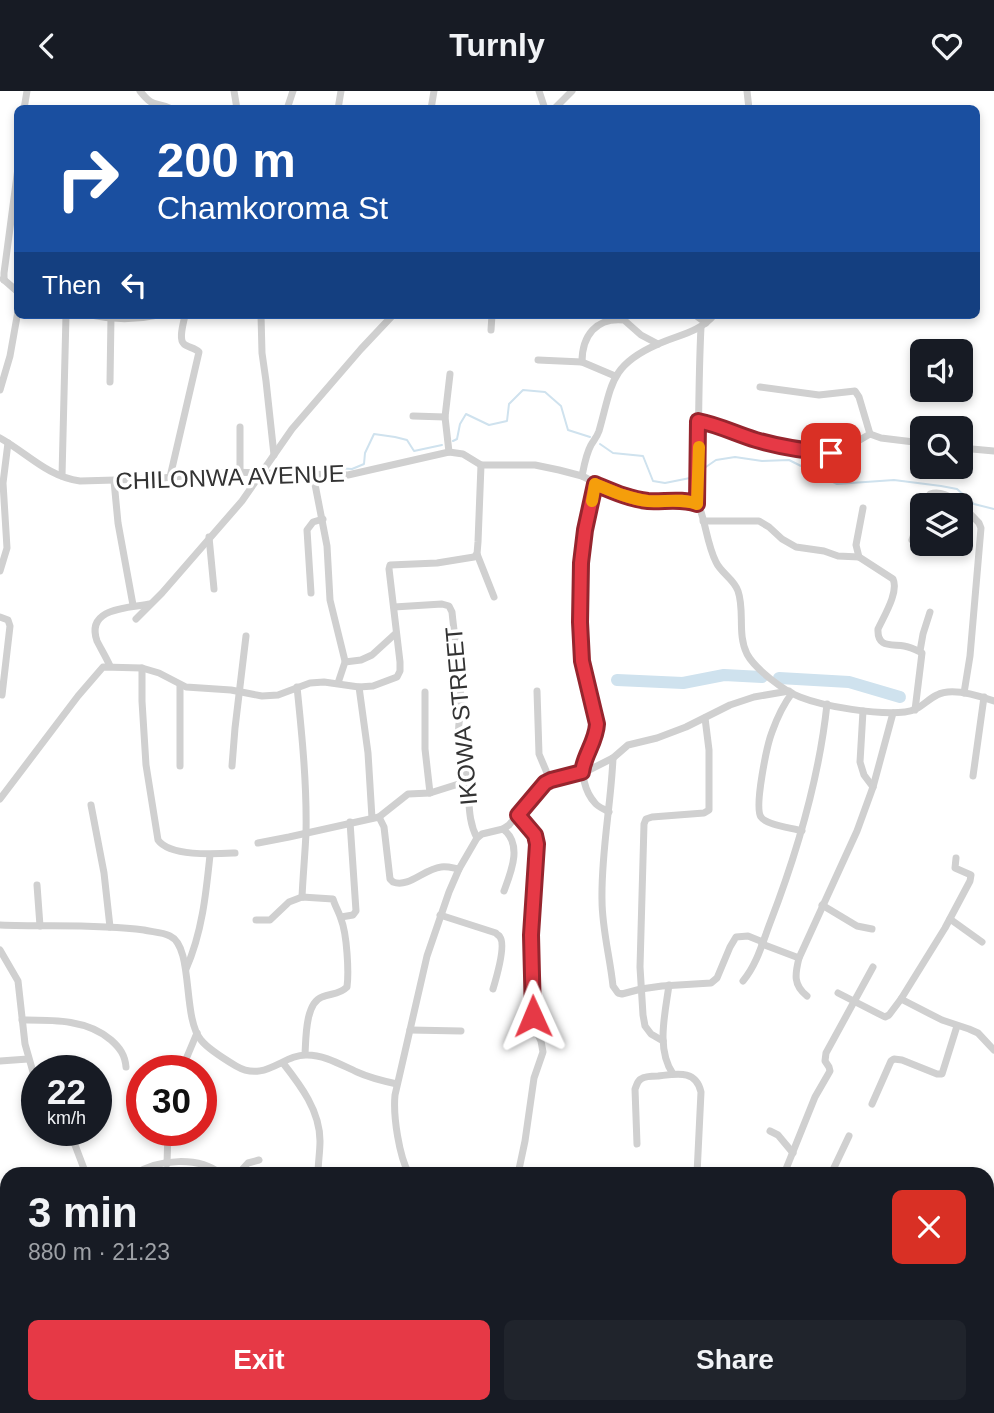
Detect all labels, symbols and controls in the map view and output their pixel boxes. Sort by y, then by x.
icon: back [28,27,66,65]
text: Turnly [449,27,545,63]
icon: heart [928,27,966,65]
icon: right [42,133,133,224]
text: 200 m [157,133,296,187]
text: Chamkoroma St [157,190,388,226]
icon: left [115,266,153,304]
text: Then [42,270,101,300]
map controls [910,339,973,556]
button: sound [910,339,973,402]
button: search [910,416,973,479]
pin [801,423,861,483]
icon: arrive [812,434,850,472]
street label: CHILONWA AVENUE [115,460,345,494]
button: layers [910,493,973,556]
street label: IKOWA STREET [440,625,482,806]
position arrow [496,979,570,1053]
speed limit sign: 30 [126,1055,217,1146]
text: 22 [47,1072,86,1111]
text: km/h [47,1108,86,1128]
text: 3 min [28,1189,138,1236]
button: close [892,1190,966,1264]
text: 880 m · 21:23 [28,1239,170,1265]
button: Exit [28,1320,490,1400]
button: Share [504,1320,966,1400]

